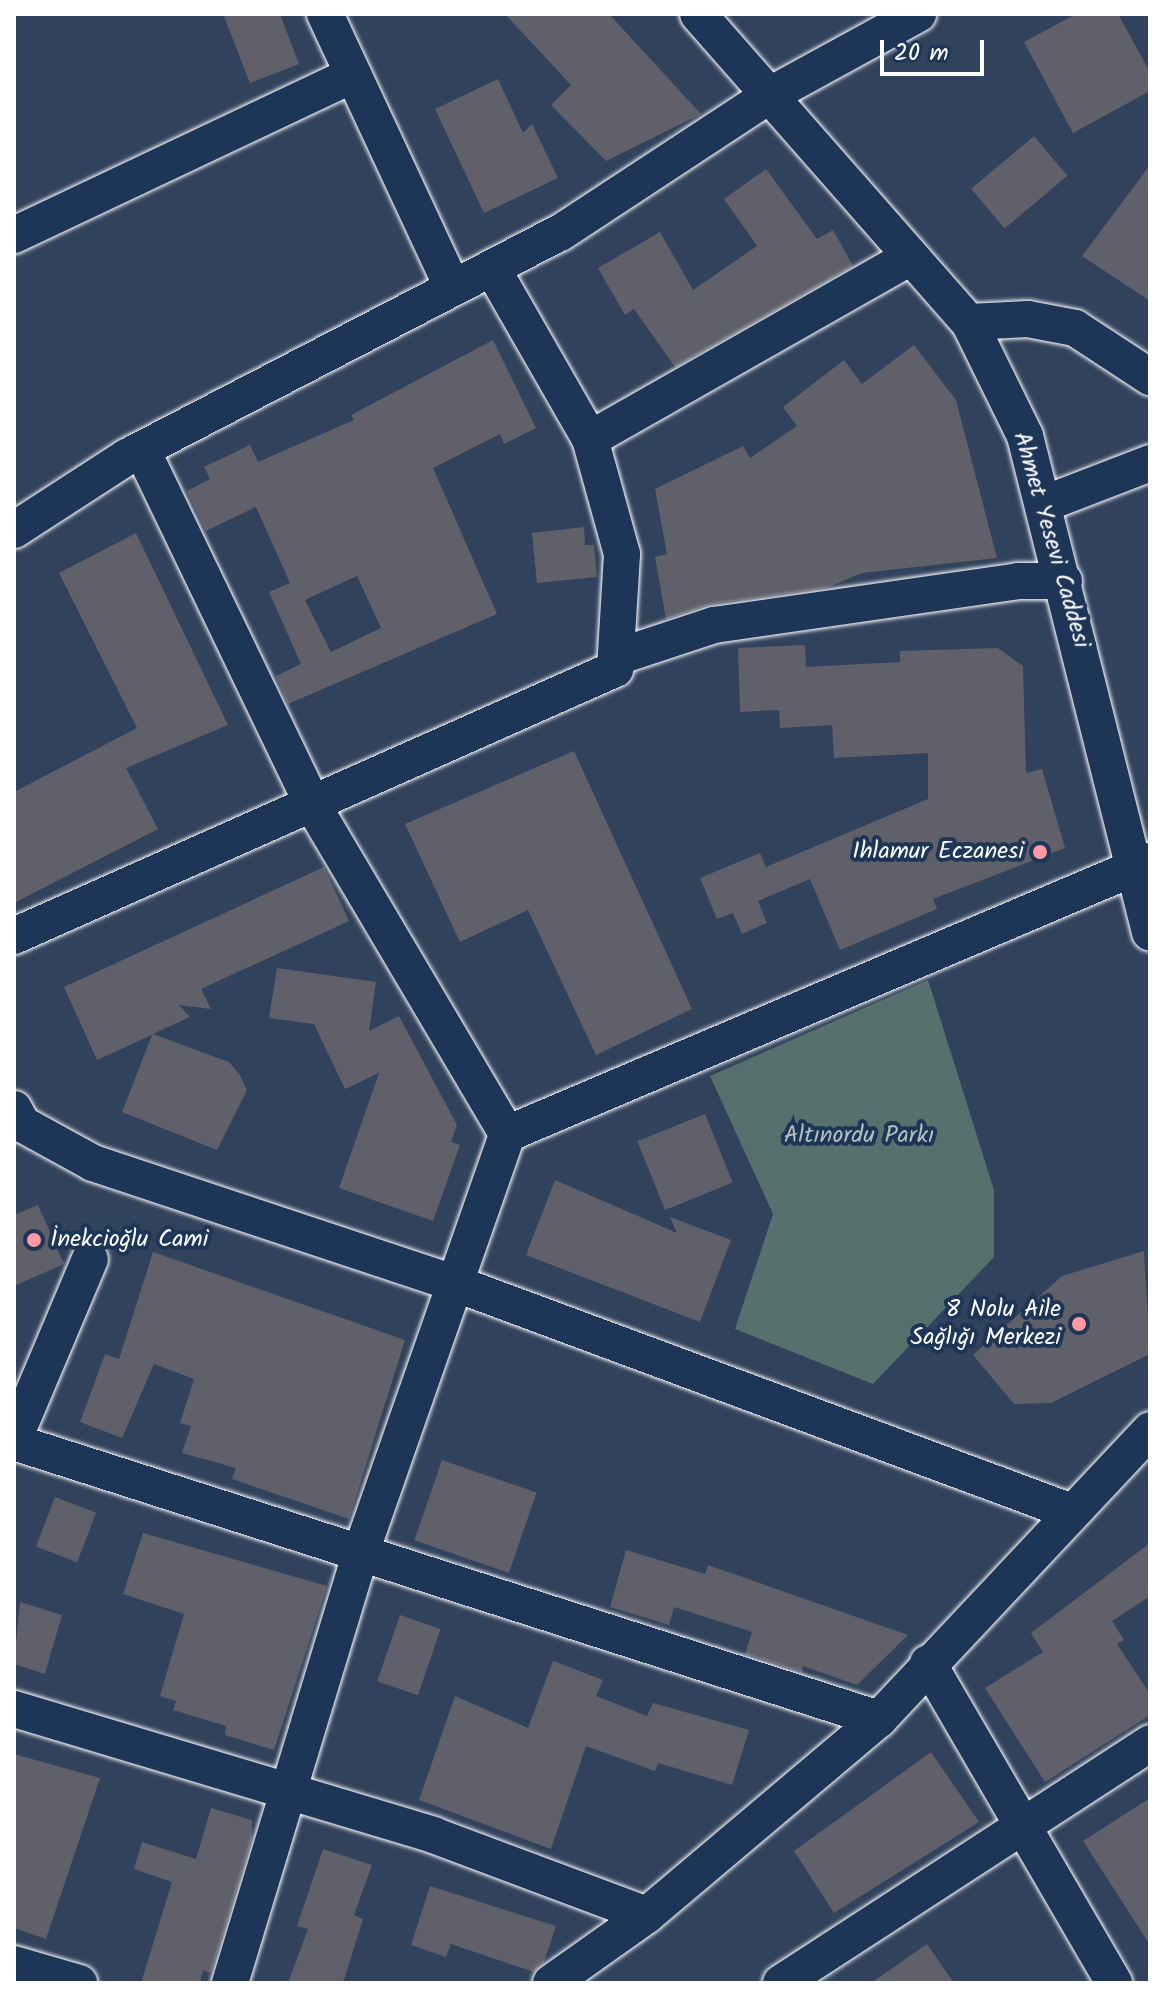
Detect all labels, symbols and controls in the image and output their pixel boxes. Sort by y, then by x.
scale bar [884,24,988,74]
text: 20 m [894,34,949,73]
street label: Ahmet Yesevi Caddesi [1006,429,1096,651]
place label: Ihlamur Eczanesi [852,838,1024,866]
marker: Ihlamur Eczanesi [1031,843,1049,861]
park label: Altınordu Parkı [784,1122,934,1150]
place label: İnekcioğlu Cami [50,1226,208,1254]
marker: İnekcioğlu Cami [25,1231,43,1249]
place label: 8 Nolu Aile Sağlığı Merkezi [910,1296,1061,1352]
marker: 8 Nolu Aile Sağlığı Merkezi [1068,1313,1090,1335]

